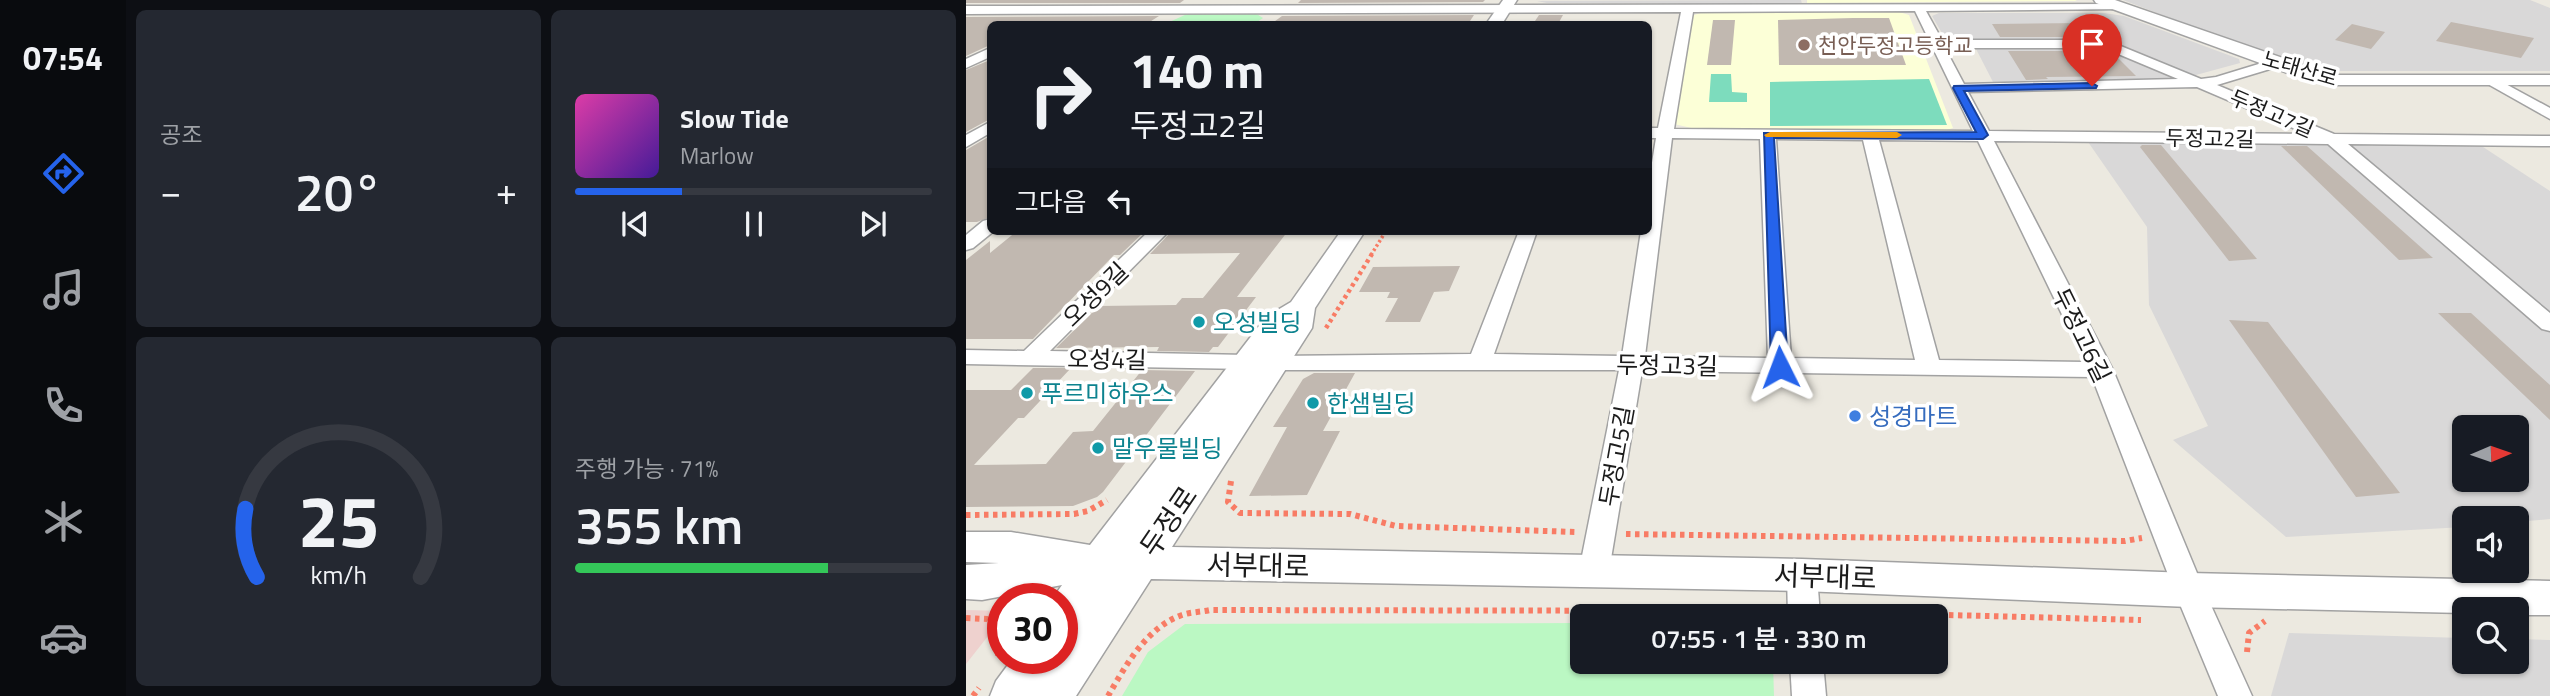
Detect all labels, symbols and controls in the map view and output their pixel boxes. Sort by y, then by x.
pin [2062,14,2122,86]
icon: arrive [2073,25,2111,63]
place label: 천안두정고등학교 [1818,29,1973,61]
text: 140 m [1130,32,1264,107]
text: 07:54 [23,34,103,82]
marker: 천안두정고등학교 [1796,37,1812,53]
street label: 노태산로 [2258,42,2342,94]
icon: right [1015,49,1106,140]
street label: 두정고7길 [2225,81,2319,145]
text: Slow Tide [680,99,789,138]
text: 두정고2길 [1130,101,1266,149]
text: 공조 [160,117,202,152]
street label: 두정고2길 [2165,121,2255,155]
text: Marlow [680,138,754,173]
icon: directions [39,149,88,198]
text: 20° [295,152,382,231]
text: − [160,162,181,220]
text: + [496,162,517,220]
text: 그다음 [1015,182,1087,221]
icon: left [1101,182,1139,220]
icon: previous [616,205,654,243]
icon: pause [735,205,773,243]
icon: next [854,205,892,243]
street label: 오성9길 [1054,253,1136,335]
icon: music [39,265,88,314]
street label: 두정고6길 [2044,281,2120,389]
place label: 오성빌딩 [1213,304,1301,340]
marker: 오성빌딩 [1191,314,1207,330]
position arrow [1743,330,1817,404]
street label: 오성4길 [1067,340,1147,378]
street label: 두정고3길 [1616,346,1718,384]
place label: 푸르미하우스 [1041,375,1173,411]
icon: phone [39,381,88,430]
marker: 푸르미하우스 [1019,385,1035,401]
place label: 한샘빌딩 [1327,385,1415,421]
marker: 한샘빌딩 [1305,395,1321,411]
place label: 성경마트 [1869,398,1957,434]
street label: 두정고5길 [1589,403,1643,509]
marker: 성경마트 [1847,408,1863,424]
north arrow [2452,415,2529,492]
map controls [2452,415,2529,674]
place label: 말우물빌딩 [1112,430,1222,466]
marker: 말우물빌딩 [1090,440,1106,456]
text: 주행 가능 · 71% [575,451,718,486]
text: 25 [298,466,379,576]
street label: 두정로 [1129,477,1207,565]
text: 355 km [575,485,743,564]
icon: climate [39,497,88,546]
button: sound [2452,506,2529,583]
street label: 서부대로 [1206,543,1310,587]
street label: 서부대로 [1773,553,1877,599]
text: km/h [310,556,367,594]
speed limit sign: 30 [987,583,1078,674]
button: search [2452,597,2529,674]
icon: car [39,613,88,662]
text: 07:55 · 1 분 · 330 m [1651,619,1867,658]

